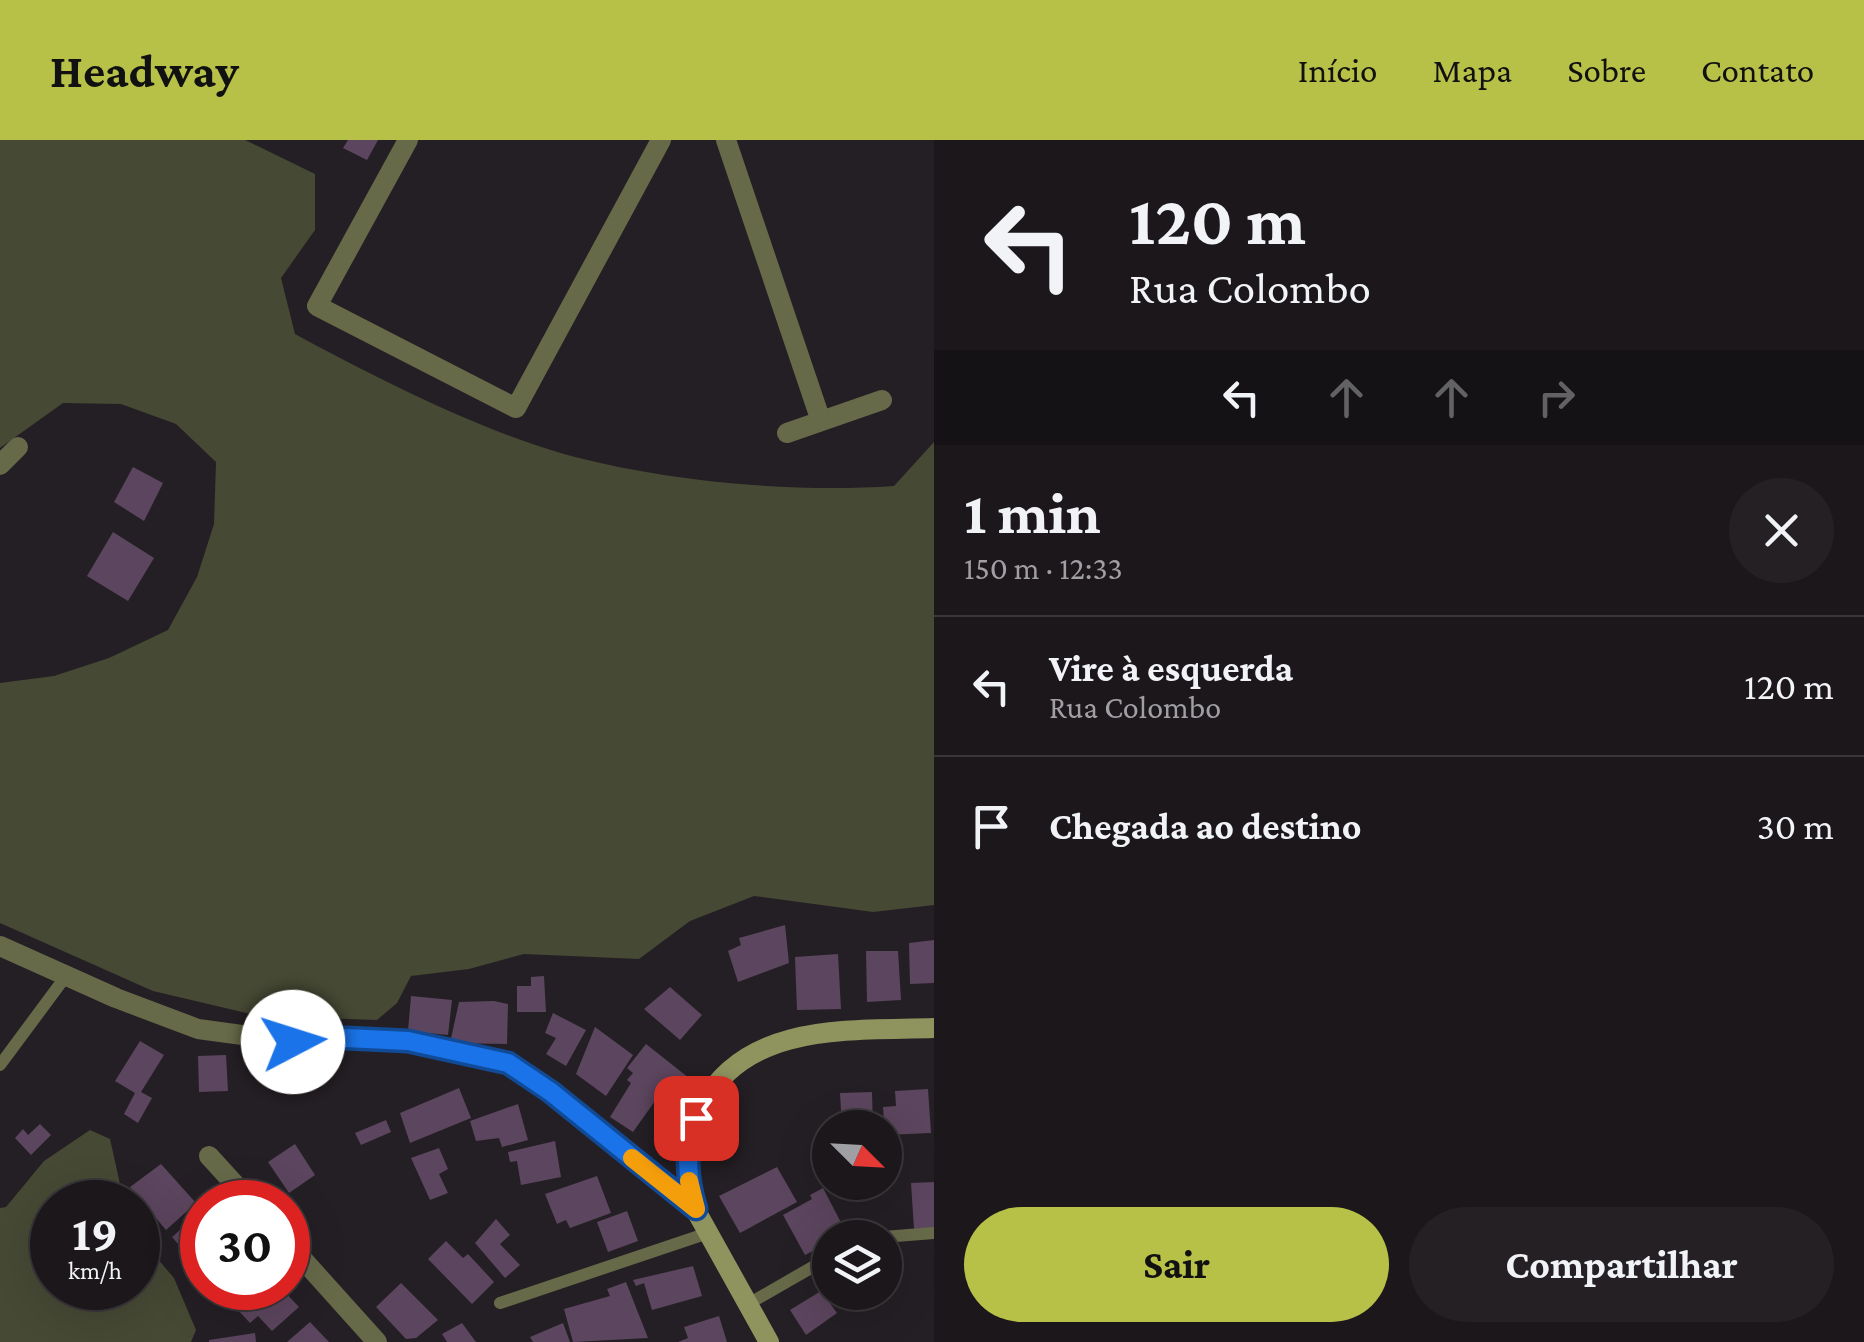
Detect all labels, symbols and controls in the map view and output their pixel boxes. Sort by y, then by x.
text: Headway [50,44,239,97]
text: Início [1298,51,1377,90]
text: Mapa [1432,51,1512,90]
text: Sobre [1567,51,1646,90]
text: Contato [1701,51,1814,90]
icon: left [964,180,1094,310]
text: 120 m [1129,181,1306,259]
text: Rua Colombo [1129,263,1371,313]
icon: left [1214,370,1269,425]
icon: ahead [1319,370,1374,425]
icon: ahead [1424,370,1479,425]
icon: right [1529,370,1584,425]
button: close [1729,478,1834,583]
text: 1 min [964,479,1101,546]
text: 150 m · 12:33 [964,550,1123,586]
text: Vire à esquerda [1049,647,1293,689]
icon: left [964,659,1019,714]
text: 120 m [1744,665,1834,707]
text: Rua Colombo [1049,689,1221,725]
icon: arrive [964,799,1019,854]
text: Chegada ao destino [1049,805,1362,847]
text: 30 m [1757,805,1834,847]
position arrow [241,990,345,1094]
pin [654,1076,739,1161]
icon: arrive [669,1091,724,1146]
north arrow [812,1110,902,1200]
map controls [812,1110,902,1310]
speed limit sign: 30 [180,1180,310,1310]
text: 19 [72,1205,118,1261]
button: Sair [964,1207,1389,1322]
button: Compartilhar [1409,1207,1834,1322]
button: layers [812,1220,902,1310]
text: km/h [68,1257,122,1284]

